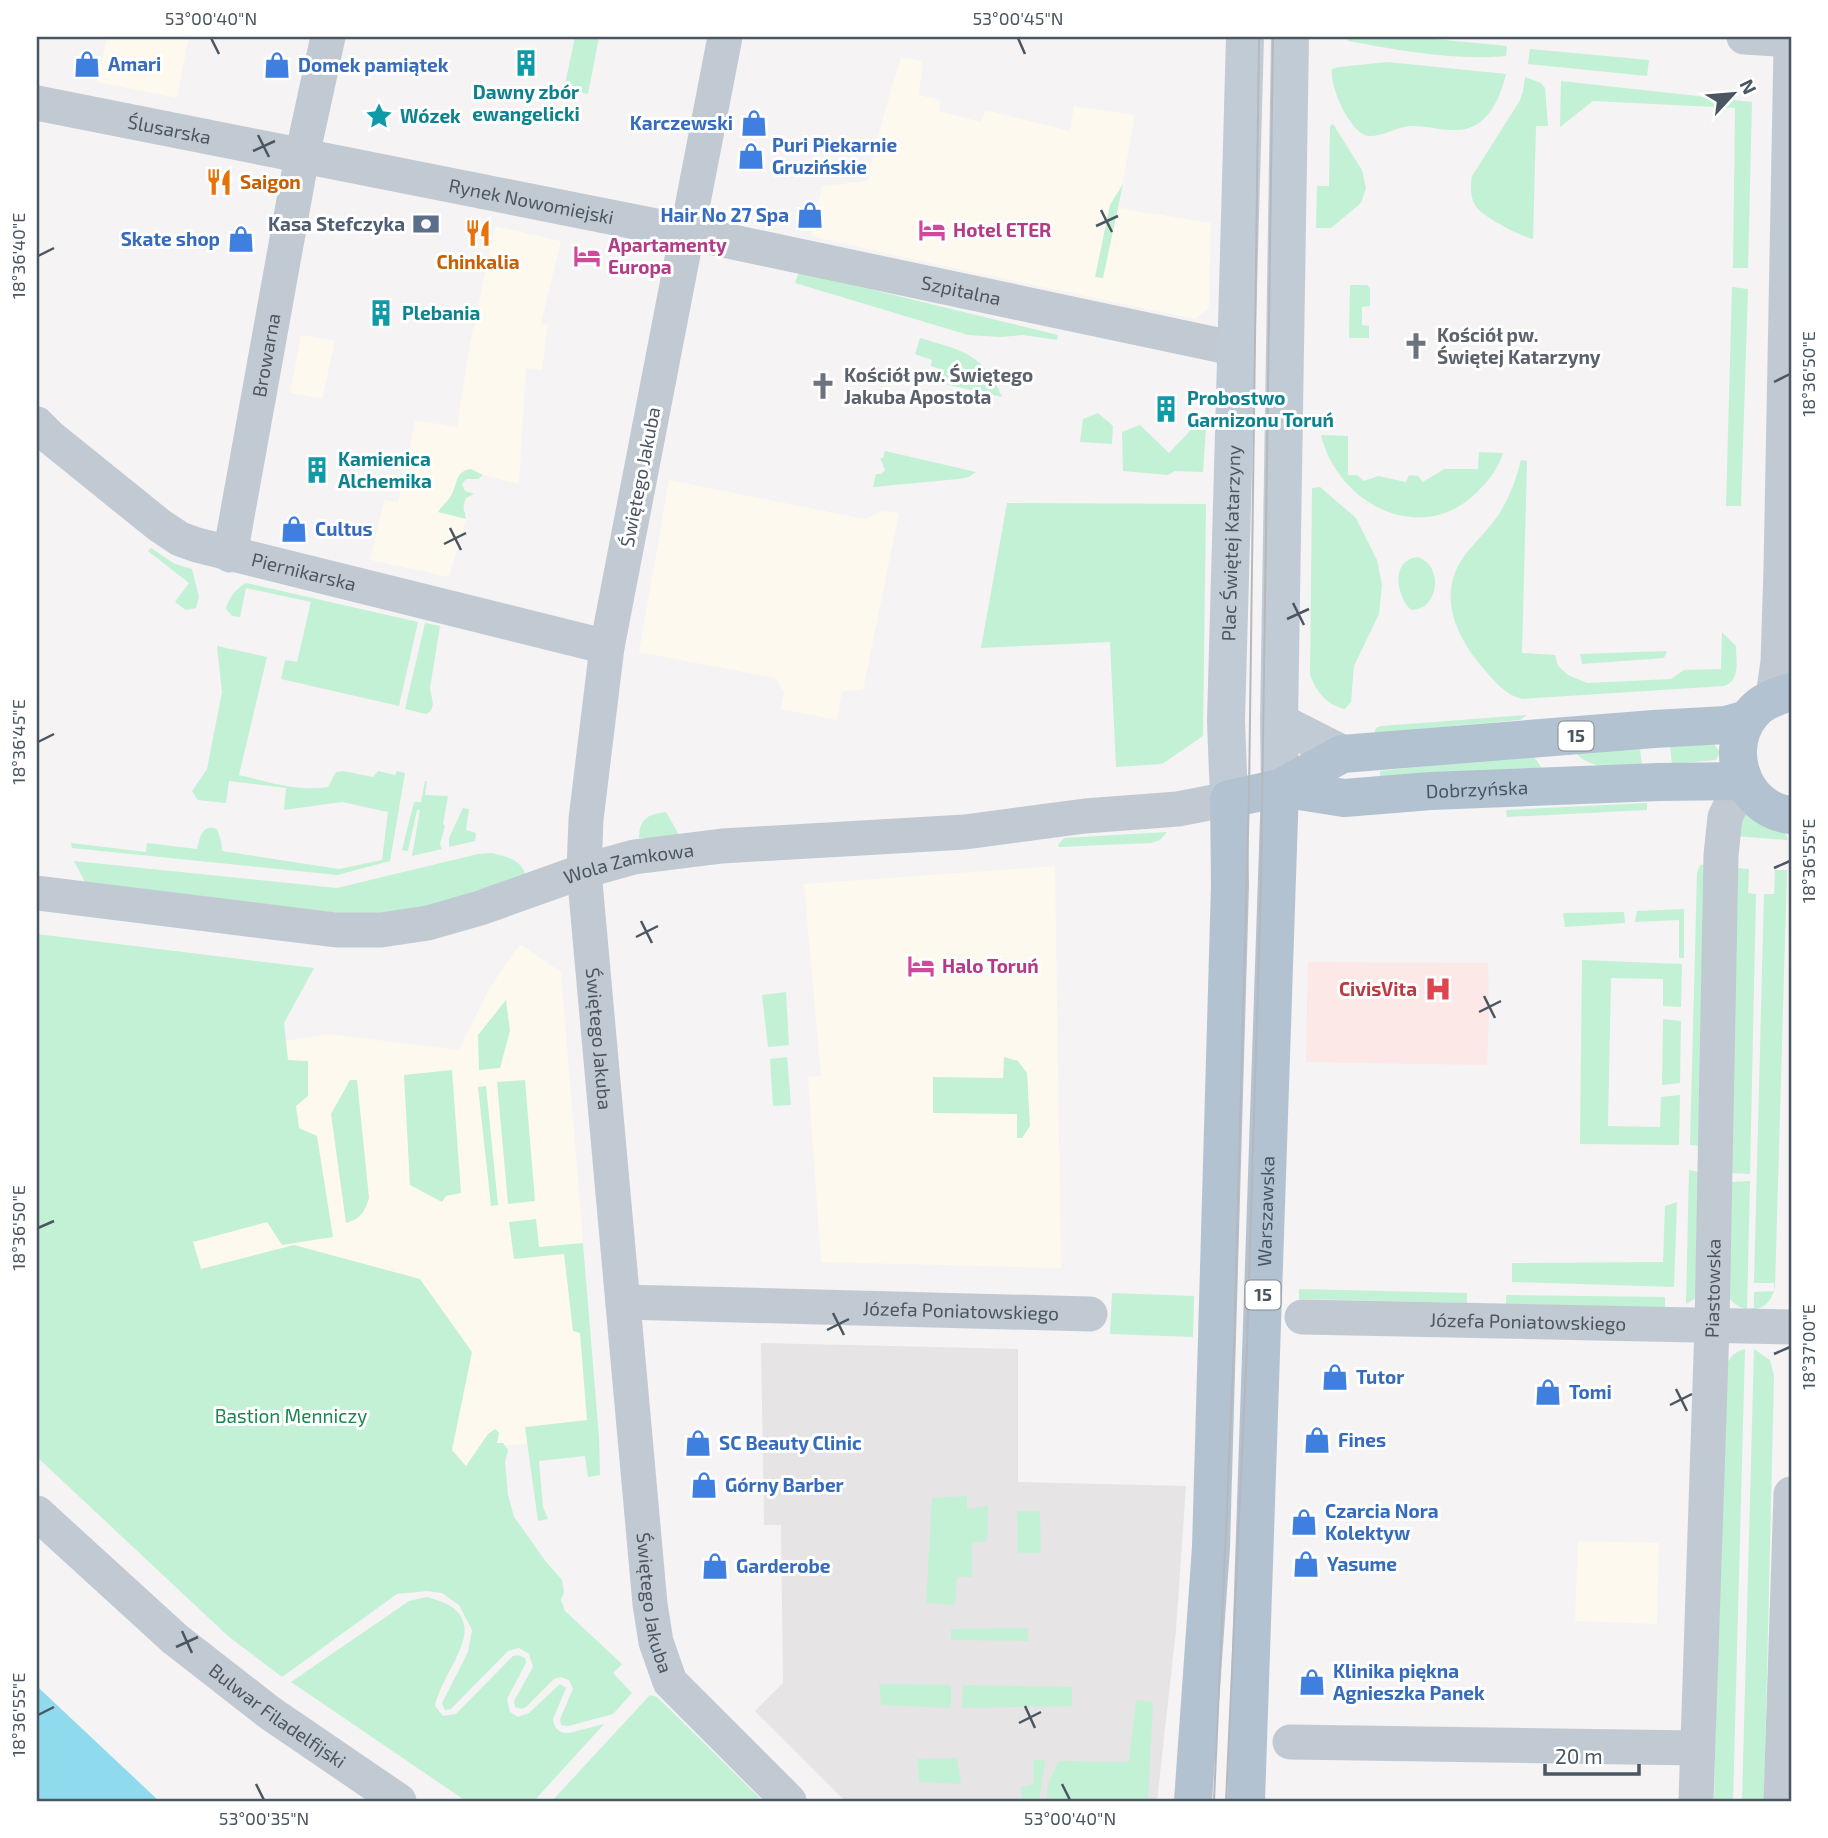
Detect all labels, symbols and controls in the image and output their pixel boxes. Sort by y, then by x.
text: 53°00'40"N [165,7,257,29]
text: 53°00'45"N [972,7,1064,29]
building icon: Dawny zbór ewangelicki [511,48,541,78]
shop icon: Amari [72,49,102,79]
shop icon: Domek pamiątek [262,50,292,80]
place label: Amari [108,52,161,75]
place label: Domek pamiątek [298,53,449,76]
north arrow [1699,60,1769,130]
text: N [1735,75,1762,98]
place label: Dawny zbór ewangelicki [472,80,580,125]
place icon: Wózek [364,101,394,131]
place label: Wózek [400,104,461,127]
shop icon: Karczewski [739,108,769,138]
street label: Ślusarska [126,109,213,148]
place label: Karczewski [630,111,733,134]
place label: Puri Piekarnie Gruzińskie [772,133,897,178]
shop icon: Puri Piekarnie Gruzińskie [736,141,766,171]
restaurant icon: Saigon [204,167,234,197]
place label: Saigon [240,170,301,193]
street label: Rynek Nowomiejski [447,173,616,228]
shop icon: Hair No 27 Spa [795,200,825,230]
place label: Hair No 27 Spa [660,203,789,226]
bank icon: Kasa Stefczyka [411,209,441,239]
place label: Kasa Stefczyka [268,212,405,236]
text: 18°36'40"E [7,213,29,299]
hotel icon: Hotel ETER [917,215,947,245]
restaurant icon: Chinkalia [463,218,493,248]
place label: Hotel ETER [953,218,1051,241]
shop icon: Skate shop [226,224,256,254]
place label: Skate shop [121,227,220,250]
place label: Apartamenty Europa [608,233,727,278]
hotel icon: Apartamenty Europa [572,241,602,271]
place label: Chinkalia [436,250,520,273]
street label: Szpitalna [919,270,1003,310]
building icon: Plebania [366,298,396,328]
place label: Plebania [402,301,480,324]
street label: Browarna [247,311,284,399]
place label: Kościół pw. Świętej Katarzyny [1437,323,1601,369]
church icon: Kościół pw. Świętej Katarzyny [1401,331,1431,361]
text: 18°36'50"E [1797,331,1819,417]
place label: Kościół pw. Świętego Jakuba Apostoła [844,363,1033,408]
church icon: Kościół pw. Świętego Jakuba Apostoła [808,371,838,401]
place label: Probostwo Garnizonu Toruń [1187,386,1334,431]
building icon: Probostwo Garnizonu Toruń [1151,394,1181,424]
street label: Świętego Jakuba [615,405,664,549]
street label: Plac Świętej Katarzyny [1216,445,1245,642]
place label: Kamienica Alchemika [338,447,432,492]
building icon: Kamienica Alchemika [302,455,332,485]
shop icon: Cultus [279,514,309,544]
place label: Cultus [315,517,373,540]
street label: Piernikarska [249,547,359,595]
text: 18°36'45"E [7,699,29,785]
road number: 15 [1558,722,1594,750]
street label: Dobrzyńska [1425,775,1529,802]
text: 18°36'55"E [1797,819,1819,903]
street label: Wola Zamkowa [560,838,695,888]
hotel icon: Halo Toruń [906,951,936,981]
place label: Halo Toruń [942,954,1039,977]
street label: Świętego Jakuba [582,967,617,1111]
hospital icon: CivisVita [1423,974,1453,1004]
place label: CivisVita [1339,977,1417,1000]
street label: Warszawska [1252,1155,1279,1267]
text: 18°36'50"E [7,1185,29,1271]
street label: Piastowska [1700,1238,1725,1338]
road number: 15 [1246,1280,1280,1310]
street label: Józefa Poniatowskiego [862,1296,1059,1324]
text: 18°37'00"E [1797,1304,1819,1390]
street label: Józefa Poniatowskiego [1430,1308,1626,1335]
shop icon: Tutor [1320,1362,1350,1392]
place label: Tutor [1356,1365,1404,1388]
shop icon: Tomi [1533,1377,1563,1407]
place label: Tomi [1569,1380,1612,1403]
park label: Bastion Menniczy [215,1404,367,1427]
shop icon: Fines [1302,1425,1332,1455]
shop icon: SC Beauty Clinic [683,1428,713,1458]
place label: Fines [1338,1428,1386,1451]
place label: SC Beauty Clinic [719,1431,862,1455]
shop icon: Górny Barber [689,1470,719,1500]
place label: Górny Barber [725,1473,844,1497]
place label: Czarcia Nora Kolektyw [1325,1499,1439,1545]
shop icon: Czarcia Nora Kolektyw [1289,1507,1319,1537]
street label: Świętego Jakuba [633,1531,678,1676]
shop icon: Yasume [1291,1549,1321,1579]
shop icon: Garderobe [700,1551,730,1581]
place label: Yasume [1327,1552,1397,1575]
place label: Garderobe [736,1554,831,1577]
street label: Bulwar Filadelfijski [205,1658,351,1773]
place label: Klinika piękna Agnieszka Panek [1333,1659,1485,1704]
shop icon: Klinika piękna Agnieszka Panek [1297,1667,1327,1697]
text: 18°36'55"E [7,1673,29,1757]
scale bar [1545,1733,1639,1777]
text: 20 m [1555,1743,1603,1768]
text: 53°00'35"N [219,1807,309,1829]
text: 53°00'40"N [1024,1807,1116,1829]

